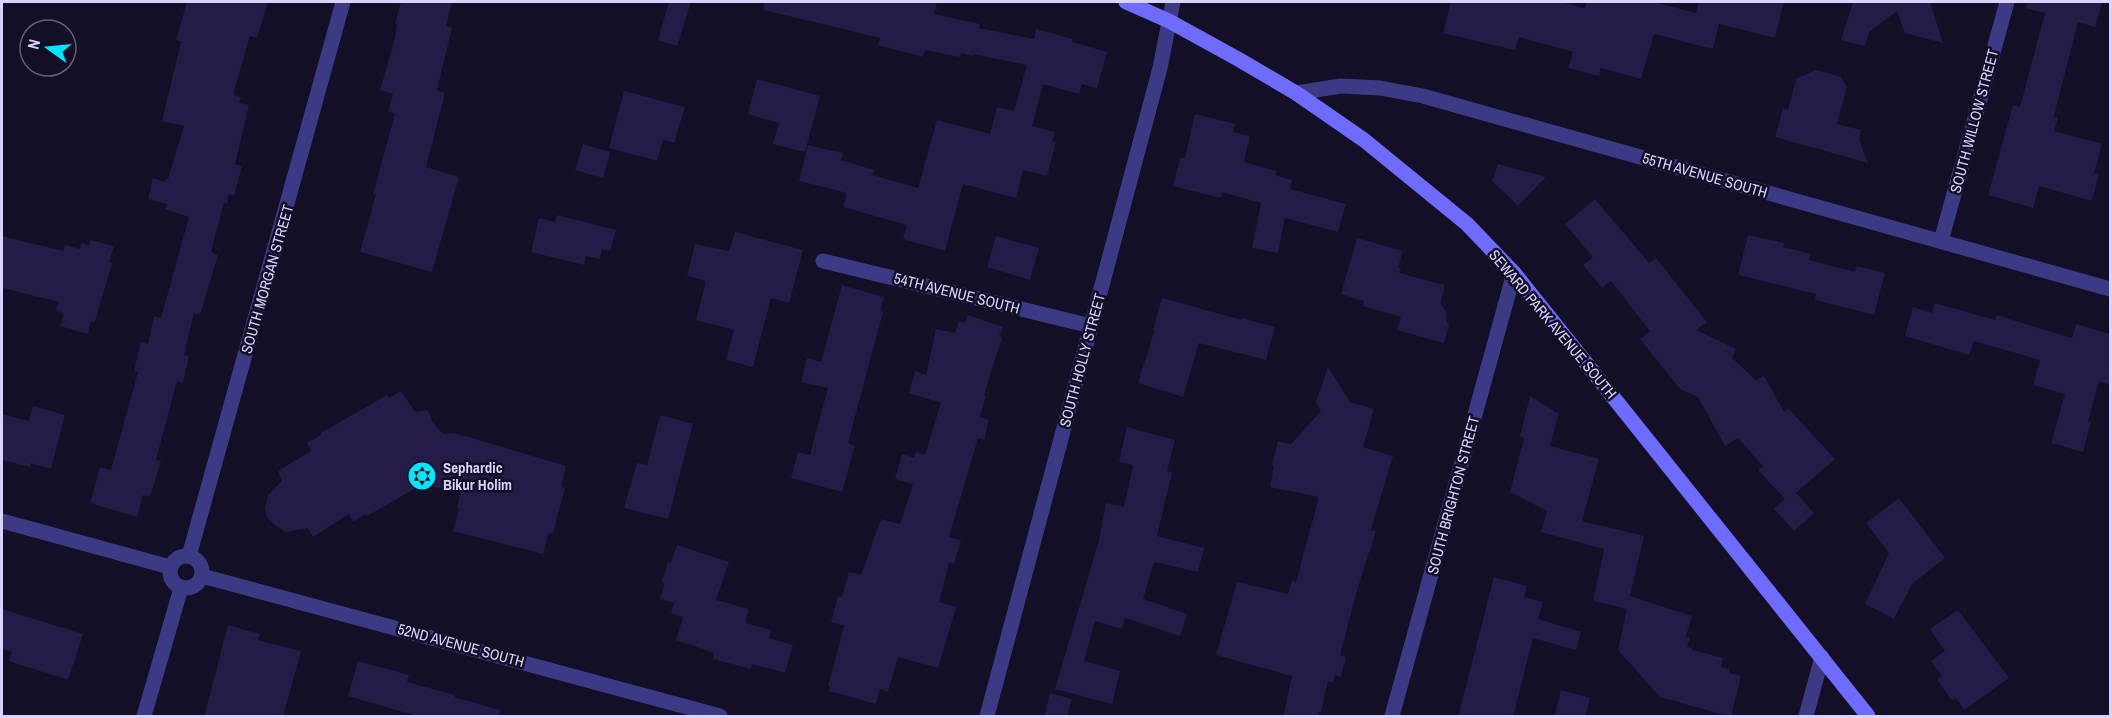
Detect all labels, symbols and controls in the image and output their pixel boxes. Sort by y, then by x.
north arrow [18,18,78,78]
text: N [22,37,45,52]
street label: SOUTH WILLOW STREET [1945,46,2003,195]
street label: 55TH AVENUE SOUTH [1640,147,1770,203]
street label: SOUTH MORGAN STREET [236,202,298,356]
street label: SEWARD PARK AVENUE SOUTH [1484,245,1622,403]
street label: 54TH AVENUE SOUTH [892,267,1022,319]
street label: SOUTH HOLLY STREET [1054,290,1110,429]
street label: SOUTH BRIGHTON STREET [1422,413,1484,577]
place label: Sephardic Bikur Holim [443,457,512,495]
synagogue icon: Sephardic Bikur Holim [406,460,438,492]
street label: 52ND AVENUE SOUTH [395,618,527,672]

